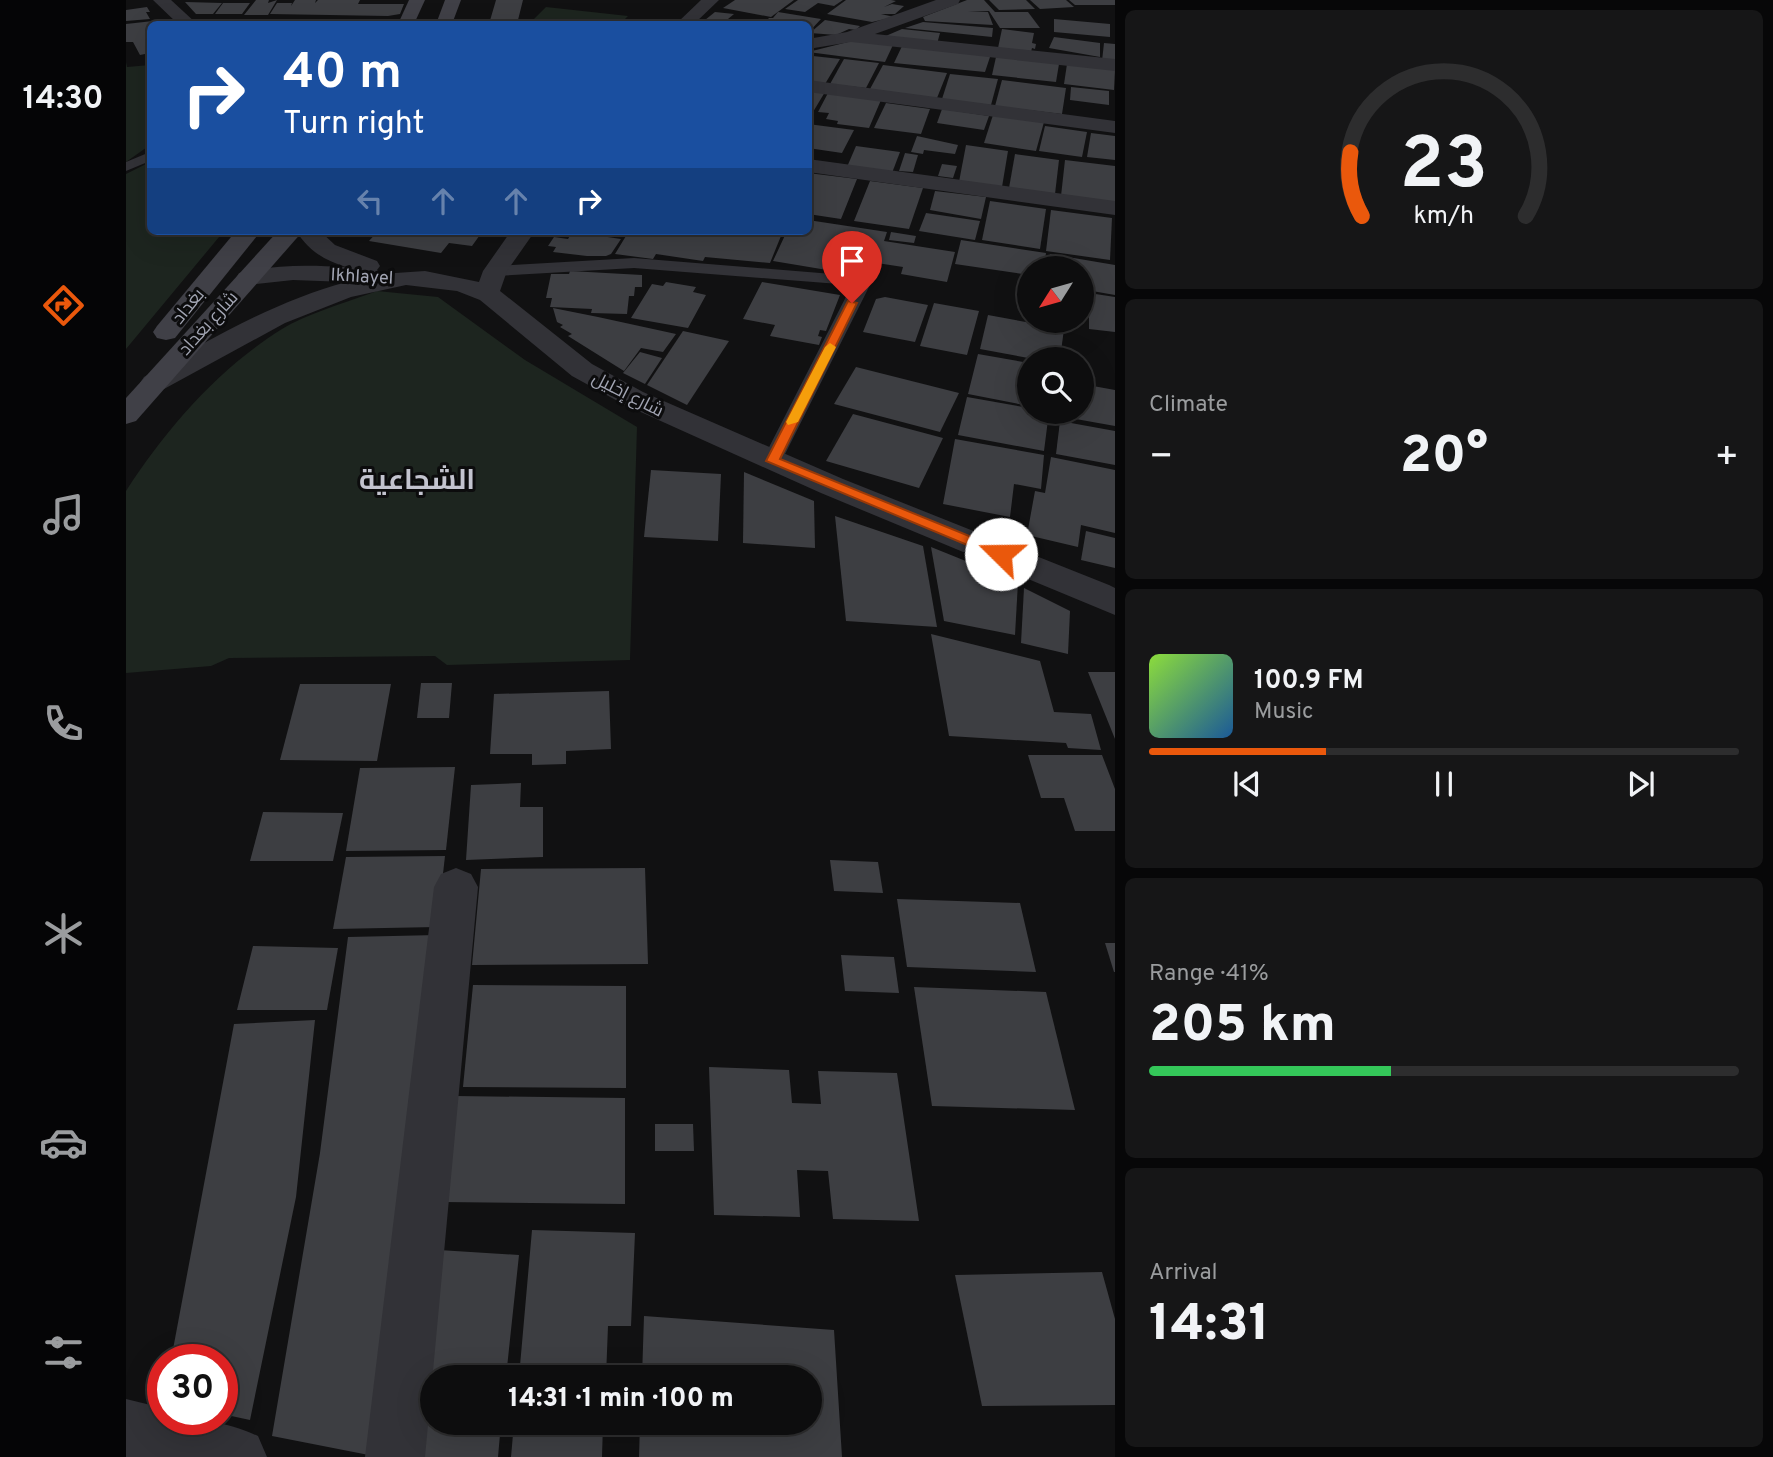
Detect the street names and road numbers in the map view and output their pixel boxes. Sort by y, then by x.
street label: Ikhlayel [330,264,394,291]
street label: بغداد [168,284,211,329]
street label: شارع بغداد [174,287,244,361]
street label: شارع إخليل [588,368,667,423]

